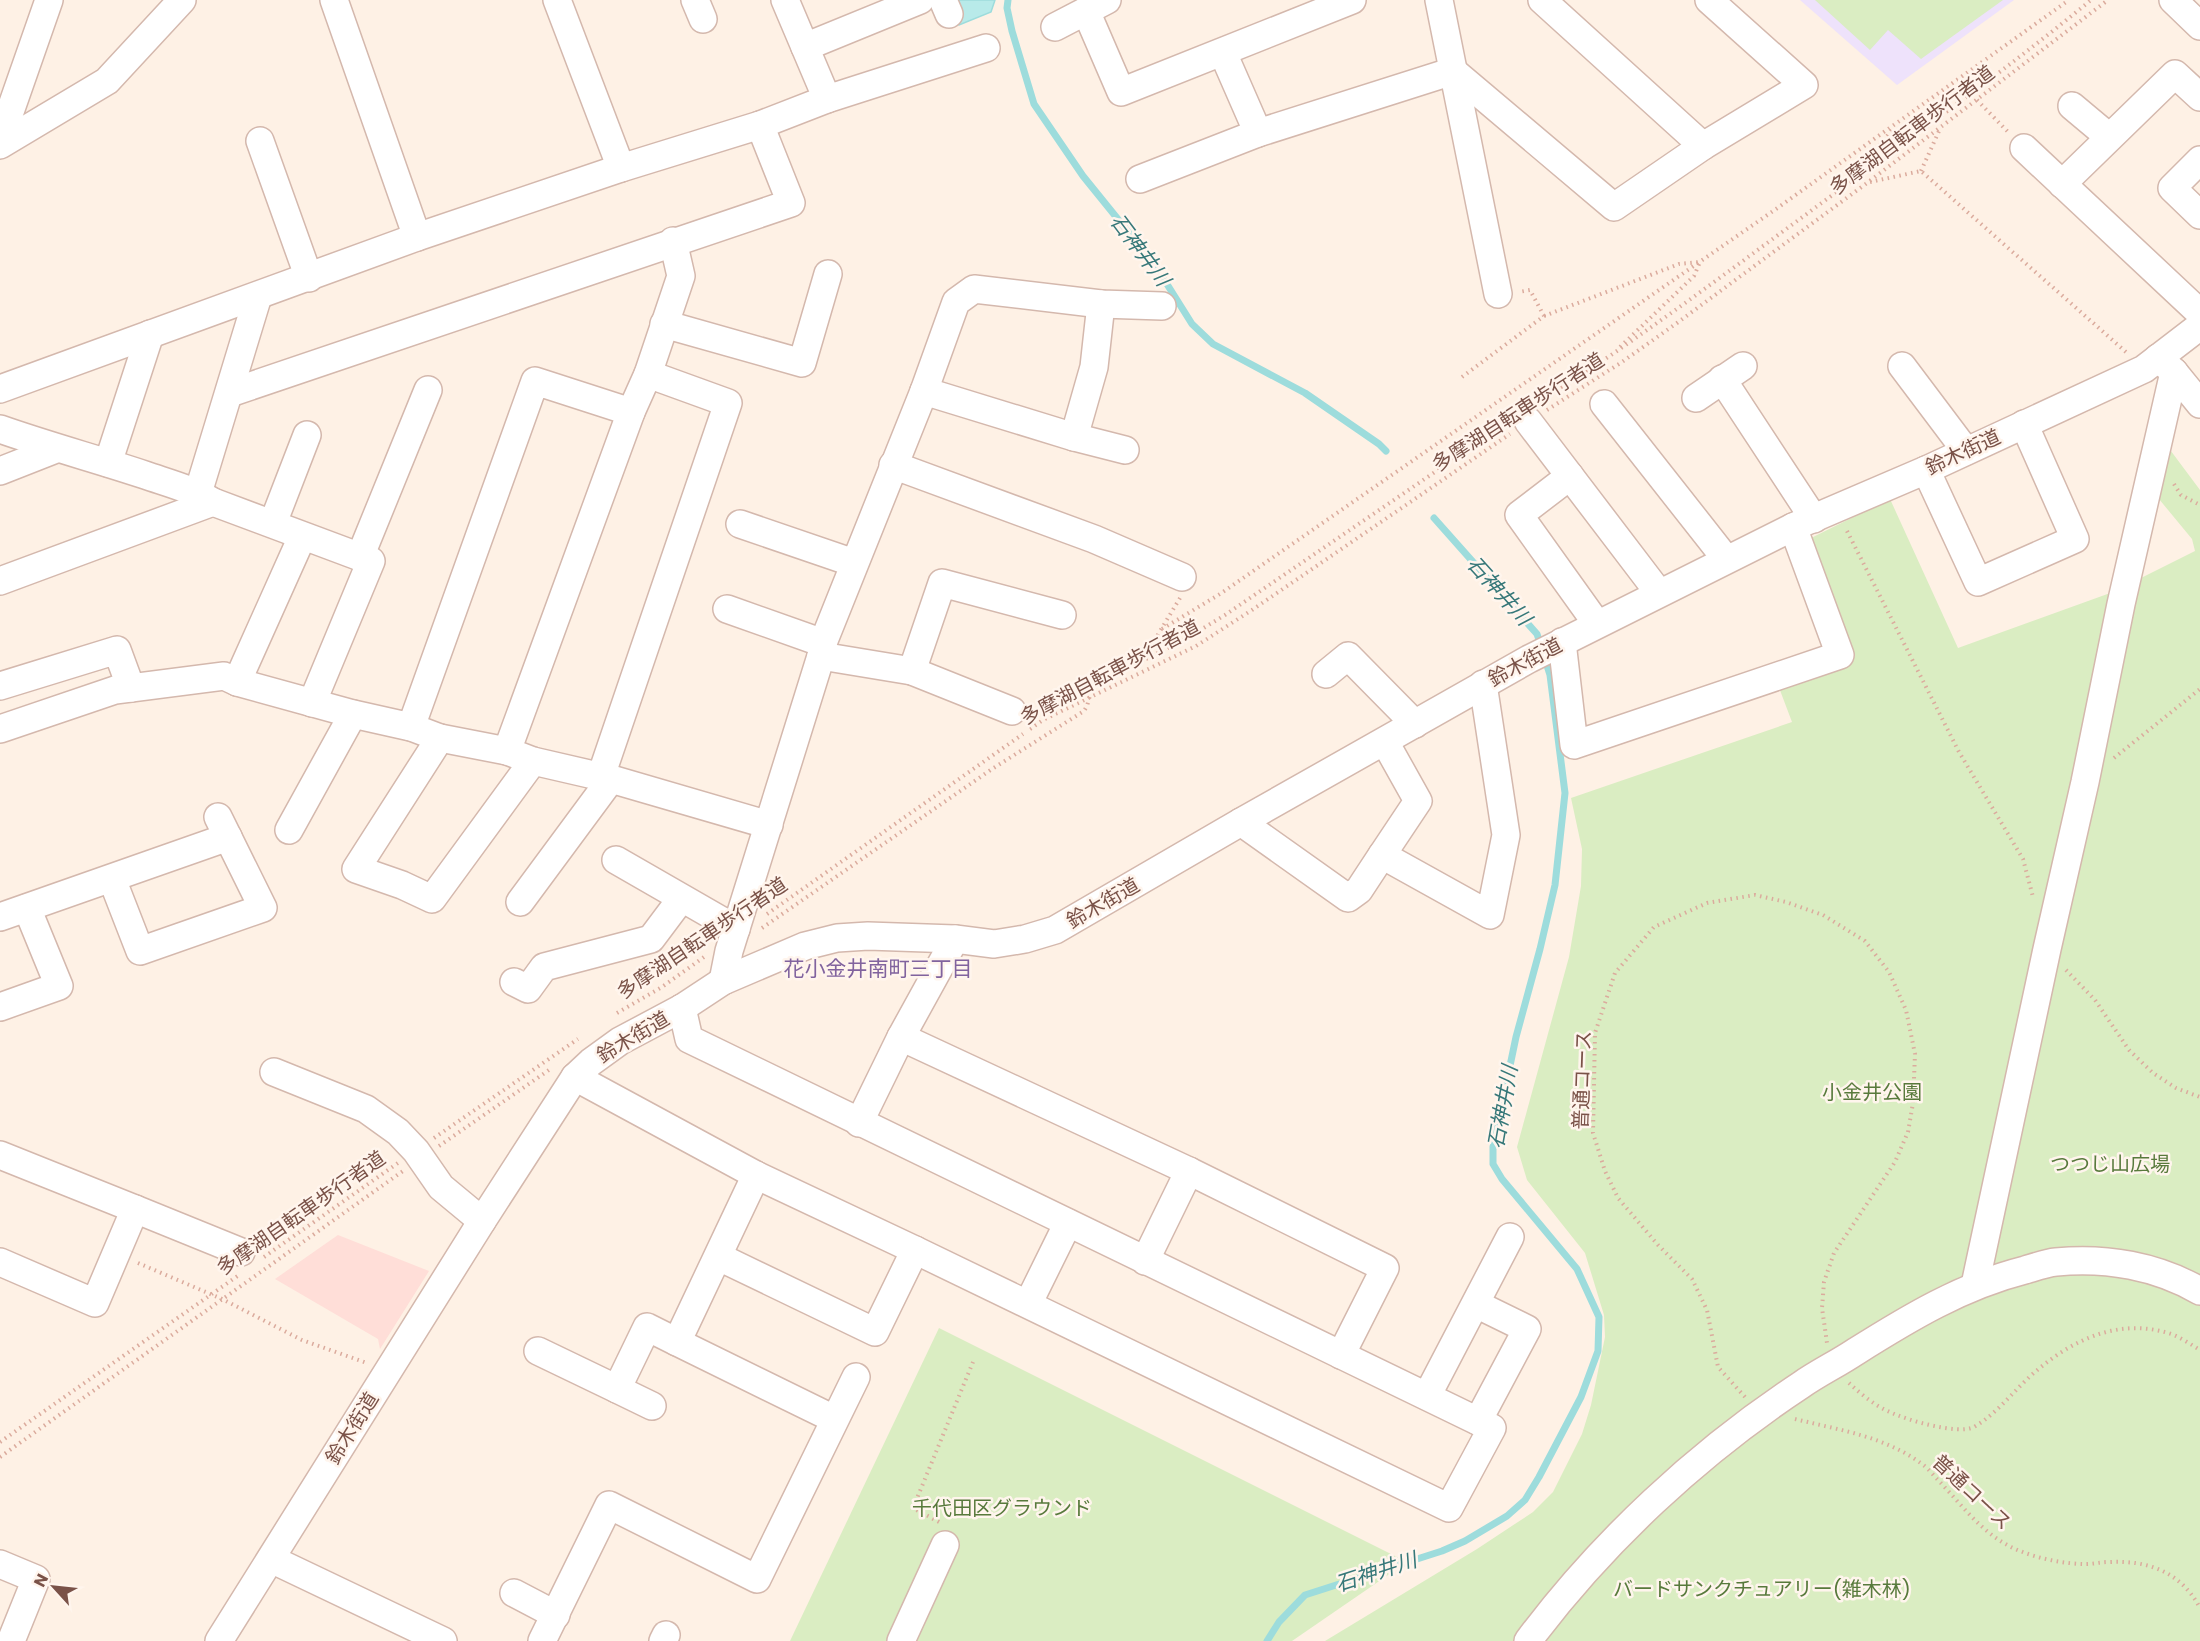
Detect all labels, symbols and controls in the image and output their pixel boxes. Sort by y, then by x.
street label: 多摩湖自転車歩行者道 [1824,59,2000,201]
water label: 石神井川 [1104,207,1178,294]
street label: 多摩湖自転車歩行者道 [1427,346,1609,478]
street label: 鈴木街道 [1921,422,2005,482]
water label: 石神井川 [1460,550,1540,633]
street label: 多摩湖自転車歩行者道 [1015,613,1205,731]
street label: 鈴木街道 [1483,631,1567,693]
street label: 多摩湖自転車歩行者道 [611,870,793,1006]
street label: 鈴木街道 [1061,871,1145,935]
district label: 花小金井南町三丁目 [784,954,973,983]
street label: 鈴木街道 [592,1004,674,1070]
street label: 普通コース [1566,1030,1598,1130]
water label: 石神井川 [1481,1061,1524,1151]
park label: 小金井公園 [1822,1078,1922,1106]
street label: 多摩湖自転車歩行者道 [211,1144,391,1282]
park label: つつじ山広場 [2050,1150,2170,1178]
street label: 鈴木街道 [319,1387,385,1469]
street label: 普通コース [1926,1448,2018,1536]
park label: 千代田区グラウンド [912,1494,1092,1522]
water label: 石神井川 [1331,1544,1422,1598]
north arrow [24,1557,84,1617]
text: N [28,1570,54,1591]
park label: バードサンクチュアリー(雑木林) [1613,1575,1911,1603]

